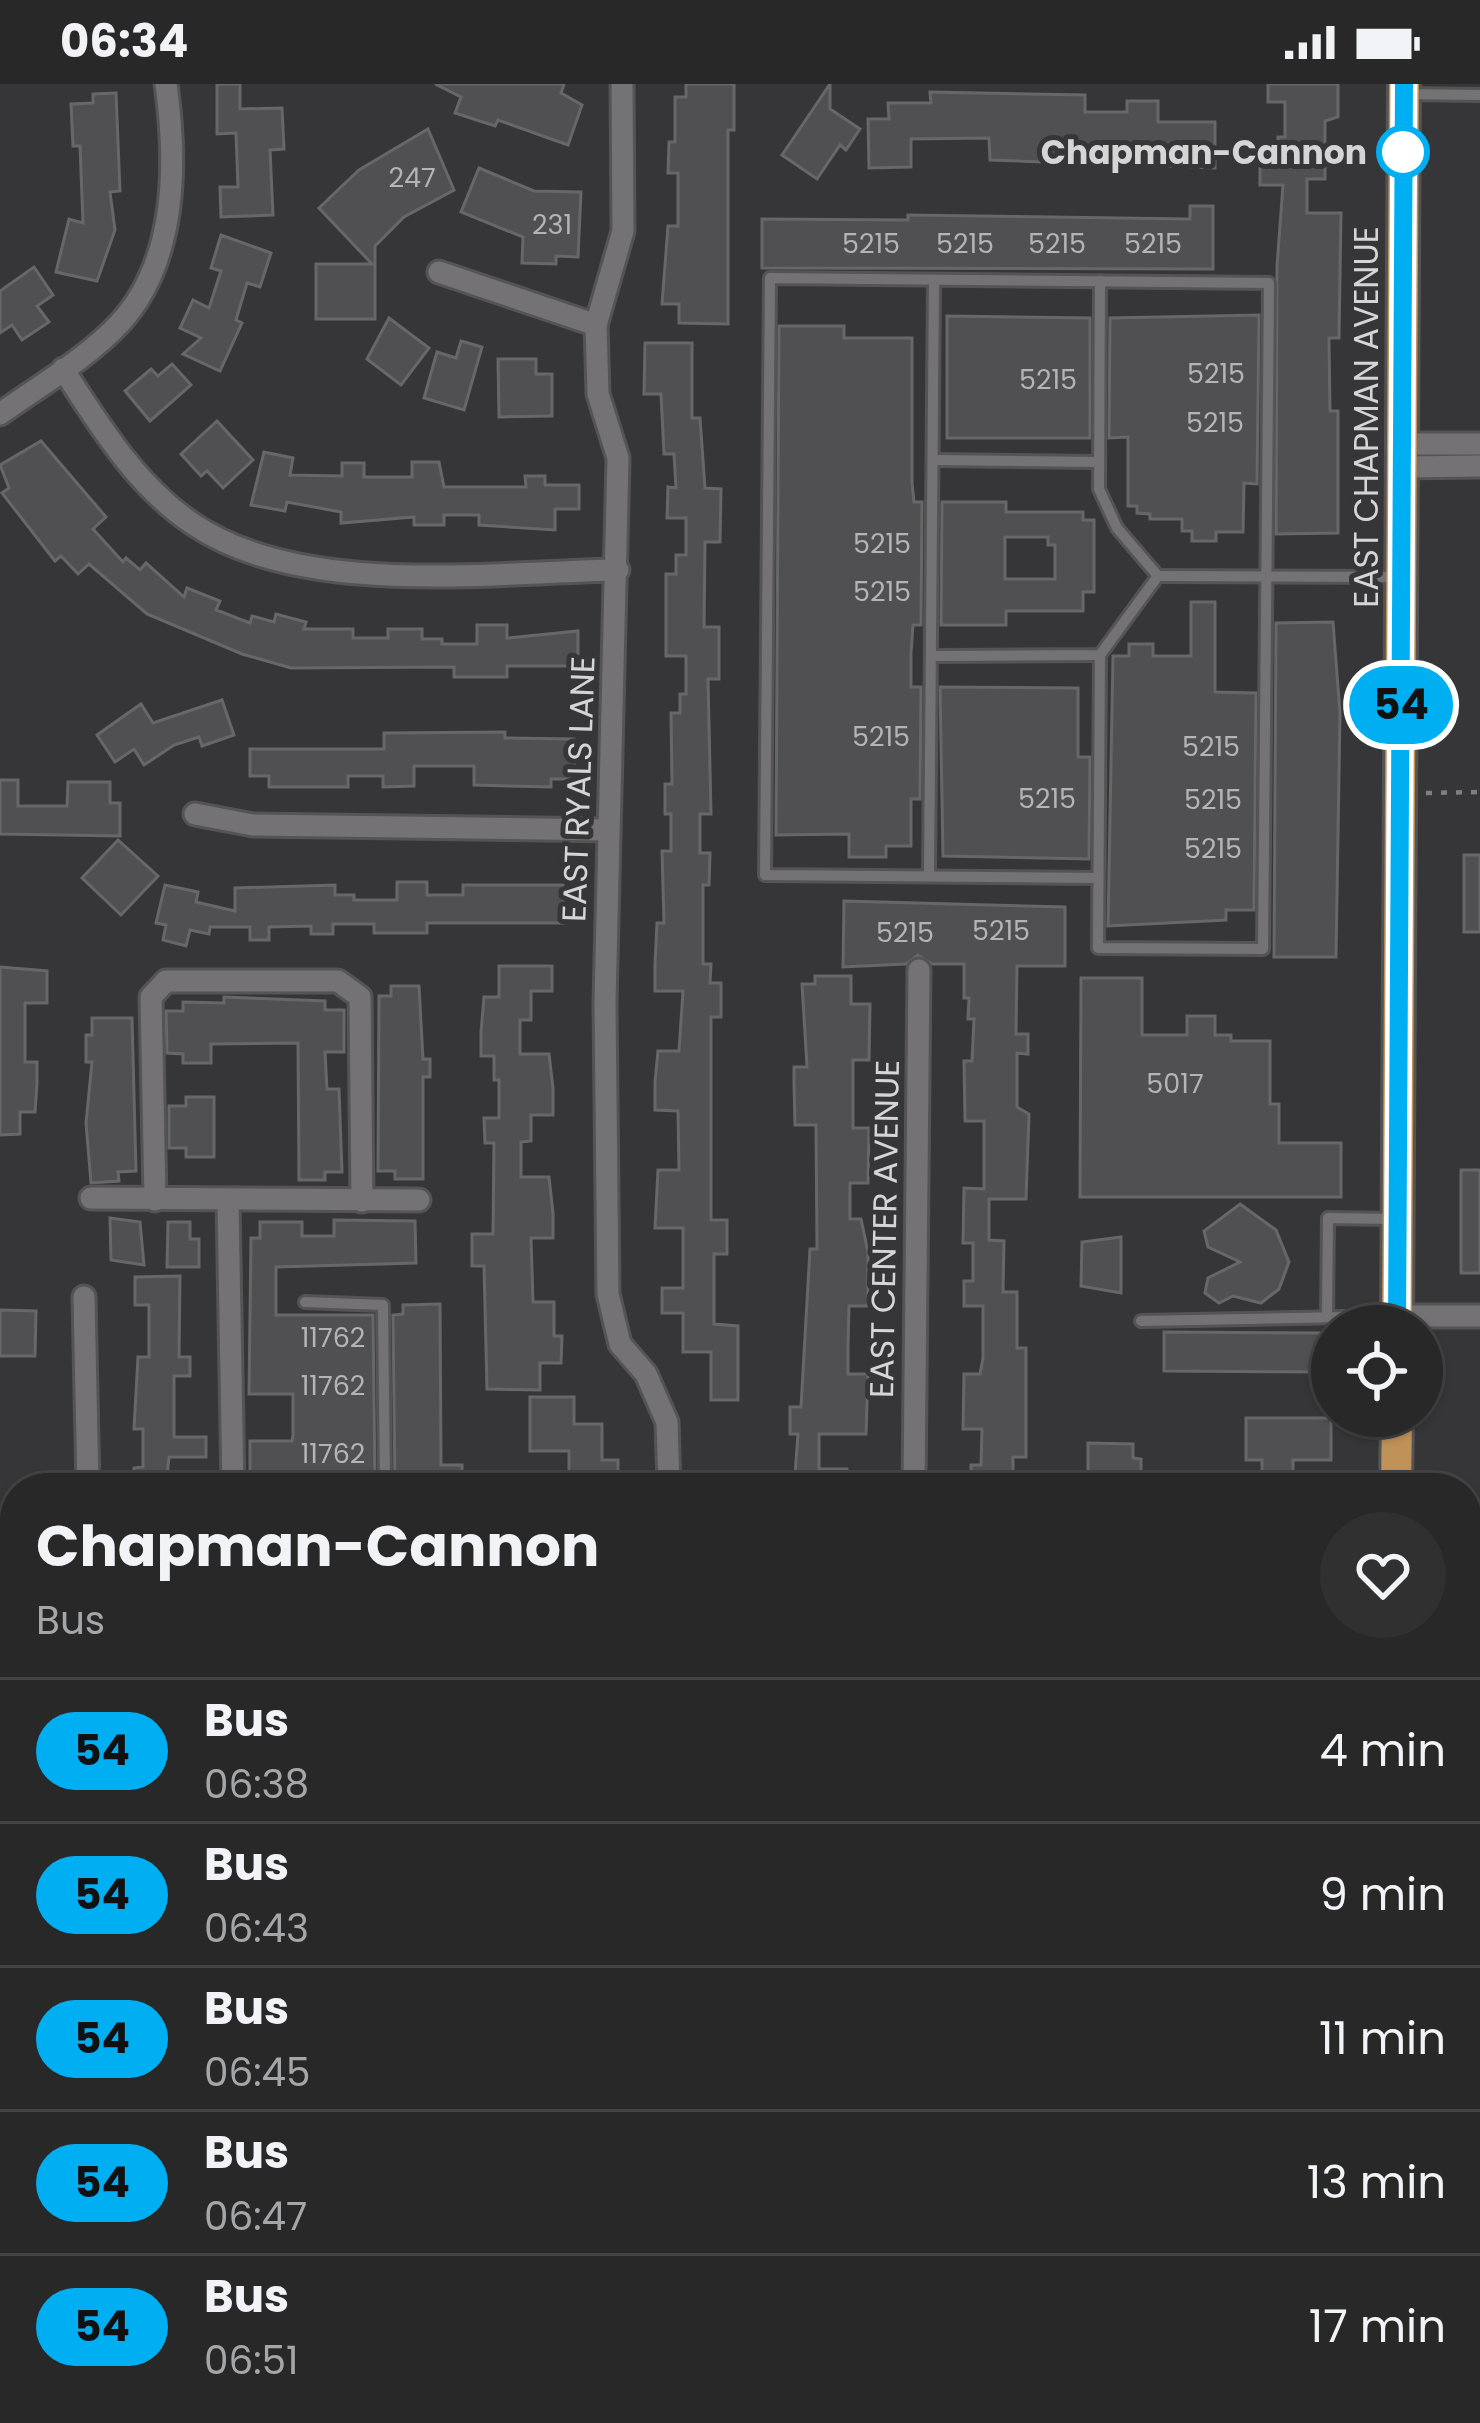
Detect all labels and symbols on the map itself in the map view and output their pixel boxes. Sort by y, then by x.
marker: Chapman-Cannon [1378,127,1428,177]
place label: Chapman-Cannon [1041,129,1367,176]
house number: 247 [388,159,436,196]
house number: 231 [532,206,572,243]
house number: 5215 [842,225,900,262]
house number: 5215 [936,225,994,262]
house number: 5215 [1028,225,1086,262]
house number: 5215 [1124,225,1182,262]
street label: EAST CHAPMAN AVENUE [1343,226,1390,608]
house number: 5215 [1187,355,1245,392]
house number: 5215 [1019,361,1077,398]
house number: 5215 [1186,404,1244,441]
house number: 5215 [853,525,911,562]
house number: 5215 [853,573,911,610]
street label: EAST RYALS LANE [550,655,607,923]
line badge: 54 [1347,666,1455,744]
house number: 5215 [852,718,910,755]
house number: 5215 [1182,728,1240,765]
house number: 5215 [1018,780,1076,817]
house number: 5215 [1184,781,1242,818]
house number: 5215 [1184,830,1242,867]
house number: 5215 [972,912,1030,949]
house number: 5215 [876,914,934,951]
street label: EAST CENTER AVENUE [858,1059,911,1399]
house number: 5017 [1146,1065,1204,1102]
house number: 11762 [301,1319,365,1356]
house number: 11762 [301,1367,365,1404]
house number: 11762 [301,1435,365,1472]

